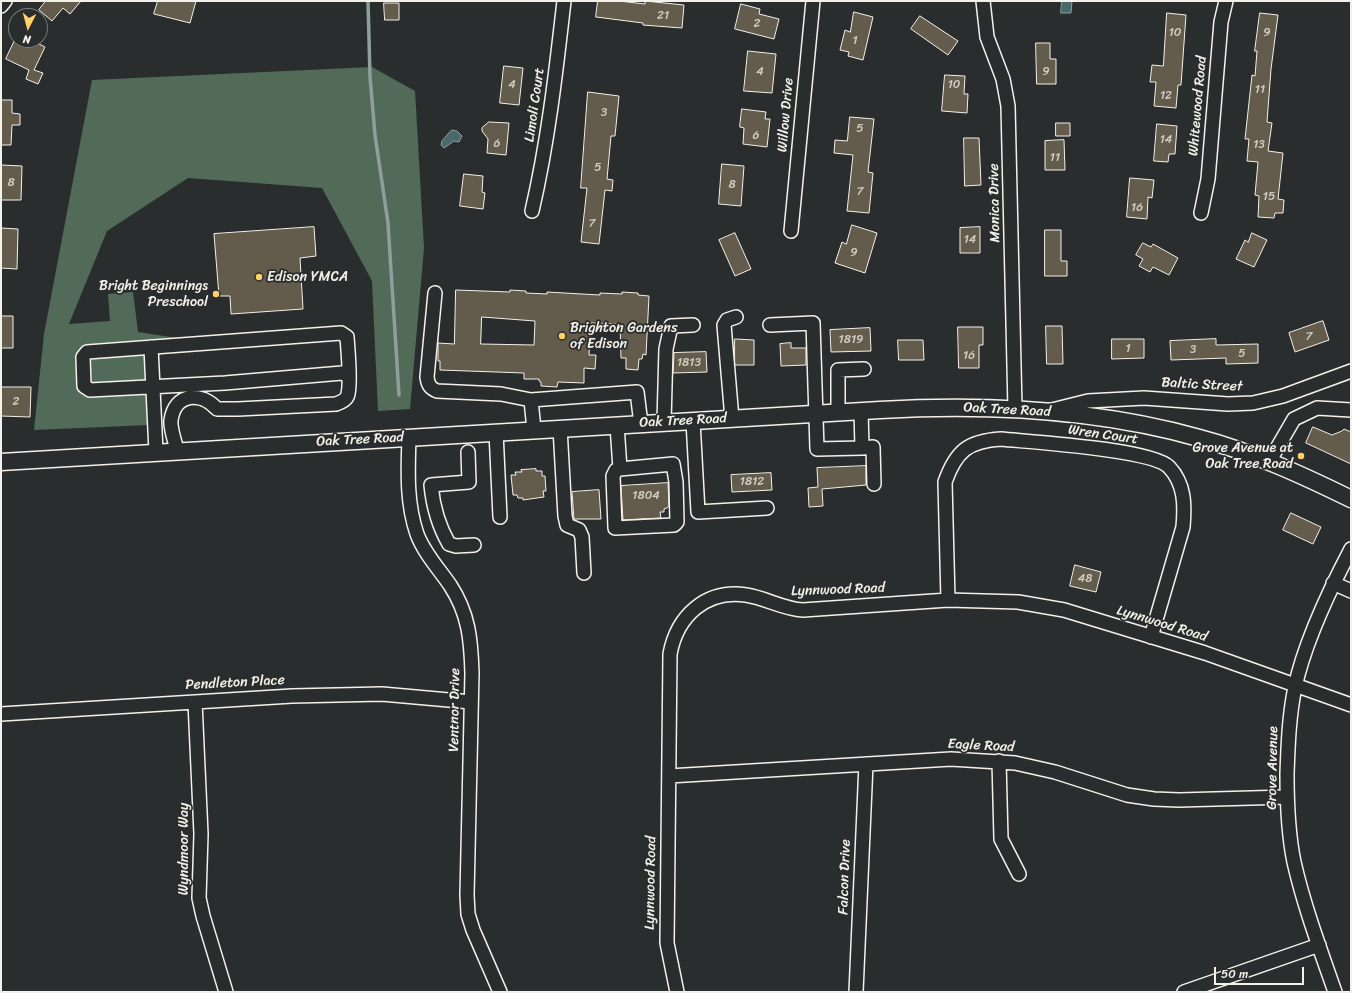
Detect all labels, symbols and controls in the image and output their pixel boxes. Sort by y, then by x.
north arrow [8,8,48,48]
house number: 21 [657,9,669,23]
house number: 2 [754,17,760,31]
house number: 10 [1169,26,1181,40]
house number: 9 [1263,26,1271,40]
text: N [22,30,32,49]
house number: 1 [852,34,858,48]
street label: Whitewood Road [1185,55,1211,157]
house number: 4 [756,65,764,79]
house number: 9 [1042,65,1050,79]
street label: Limoli Court [521,67,549,143]
street label: Willow Drive [774,77,798,153]
house number: 4 [508,78,516,92]
house number: 10 [948,78,960,92]
house number: 11 [1255,83,1265,97]
house number: 12 [1160,89,1172,103]
house number: 3 [601,106,607,120]
house number: 5 [856,122,864,136]
house number: 6 [753,129,759,143]
house number: 14 [1160,133,1172,147]
house number: 6 [494,137,500,151]
house number: 13 [1253,138,1265,152]
house number: 11 [1050,151,1060,165]
house number: 5 [594,161,602,175]
street label: Monica Drive [986,163,1004,243]
house number: 8 [7,176,15,190]
house number: 8 [728,178,736,192]
house number: 7 [857,185,863,199]
house number: 15 [1263,190,1275,204]
house number: 16 [1131,201,1143,215]
house number: 7 [589,217,595,231]
house number: 14 [964,233,976,247]
house number: 9 [850,246,858,260]
place label: Edison YMCA [267,269,348,285]
marker: Edison YMCA [254,272,264,282]
place label: Bright Beginnings Preschool [99,278,208,310]
marker: Bright Beginnings Preschool [211,289,221,299]
place label: Brighton Gardens of Edison [570,320,677,352]
house number: 7 [1306,330,1312,344]
marker: Brighton Gardens of Edison [557,331,567,341]
house number: 1819 [839,333,863,347]
house number: 1 [1125,342,1131,356]
house number: 3 [1190,343,1196,357]
house number: 5 [1238,347,1246,361]
house number: 16 [963,349,975,363]
house number: 1813 [677,356,701,370]
street label: Baltic Street [1161,374,1243,396]
house number: 2 [13,395,19,409]
street label: Oak Tree Road [963,399,1051,421]
street label: Oak Tree Road [639,410,727,432]
street label: Wren Court [1067,422,1139,448]
street label: Oak Tree Road [316,429,404,451]
place label: Grove Avenue at Oak Tree Road [1193,440,1293,472]
marker: Grove Avenue at Oak Tree Road [1296,451,1306,461]
house number: 1812 [740,475,764,489]
house number: 1804 [632,489,660,503]
house number: 48 [1078,572,1092,586]
street label: Lynnwood Road [791,580,885,600]
street label: Lynnwood Road [1115,602,1209,646]
street label: Ventnor Drive [446,668,464,752]
street label: Pendleton Place [185,672,285,694]
street label: Grove Avenue [1264,726,1282,810]
street label: Eagle Road [947,736,1015,756]
street label: Wyndmoor Way [176,803,192,895]
street label: Lynnwood Road [642,836,660,930]
street label: Falcon Drive [835,839,855,915]
scale bar [1216,959,1306,985]
text: 50 m [1221,963,1248,985]

